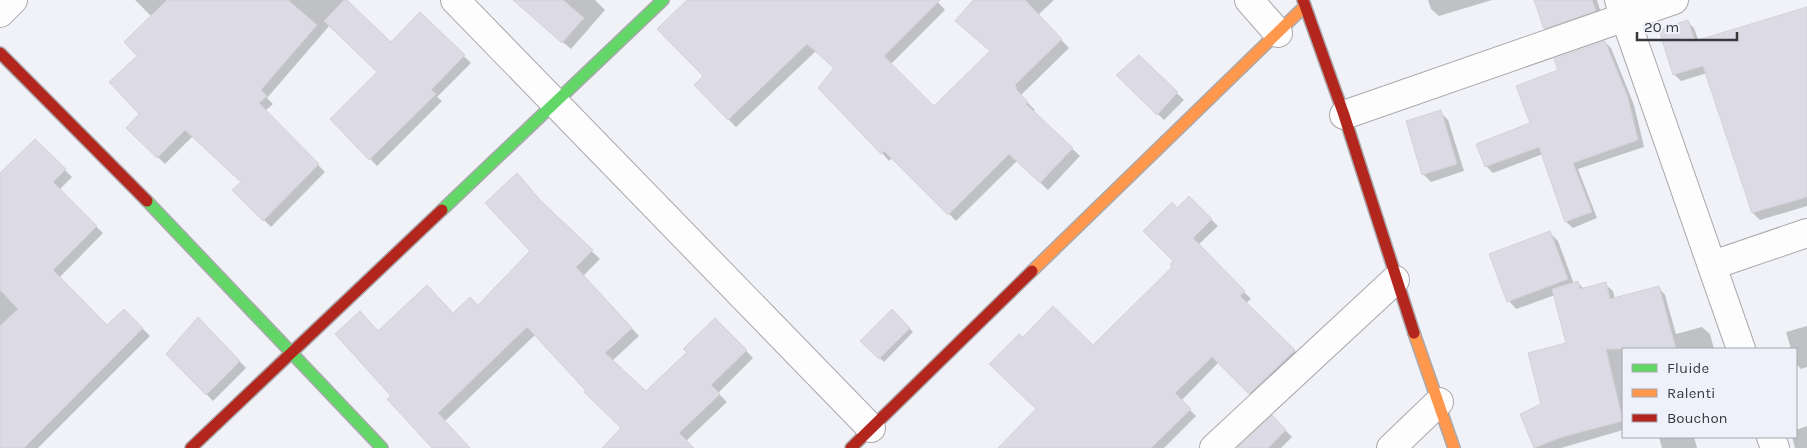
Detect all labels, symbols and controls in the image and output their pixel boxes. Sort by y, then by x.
scale bar [1637,10,1737,42]
text: 20 m [1644,18,1679,36]
legend [1622,348,1797,438]
text: Fluide [1667,359,1709,377]
text: Ralenti [1667,384,1716,402]
text: Bouchon [1667,409,1728,427]

